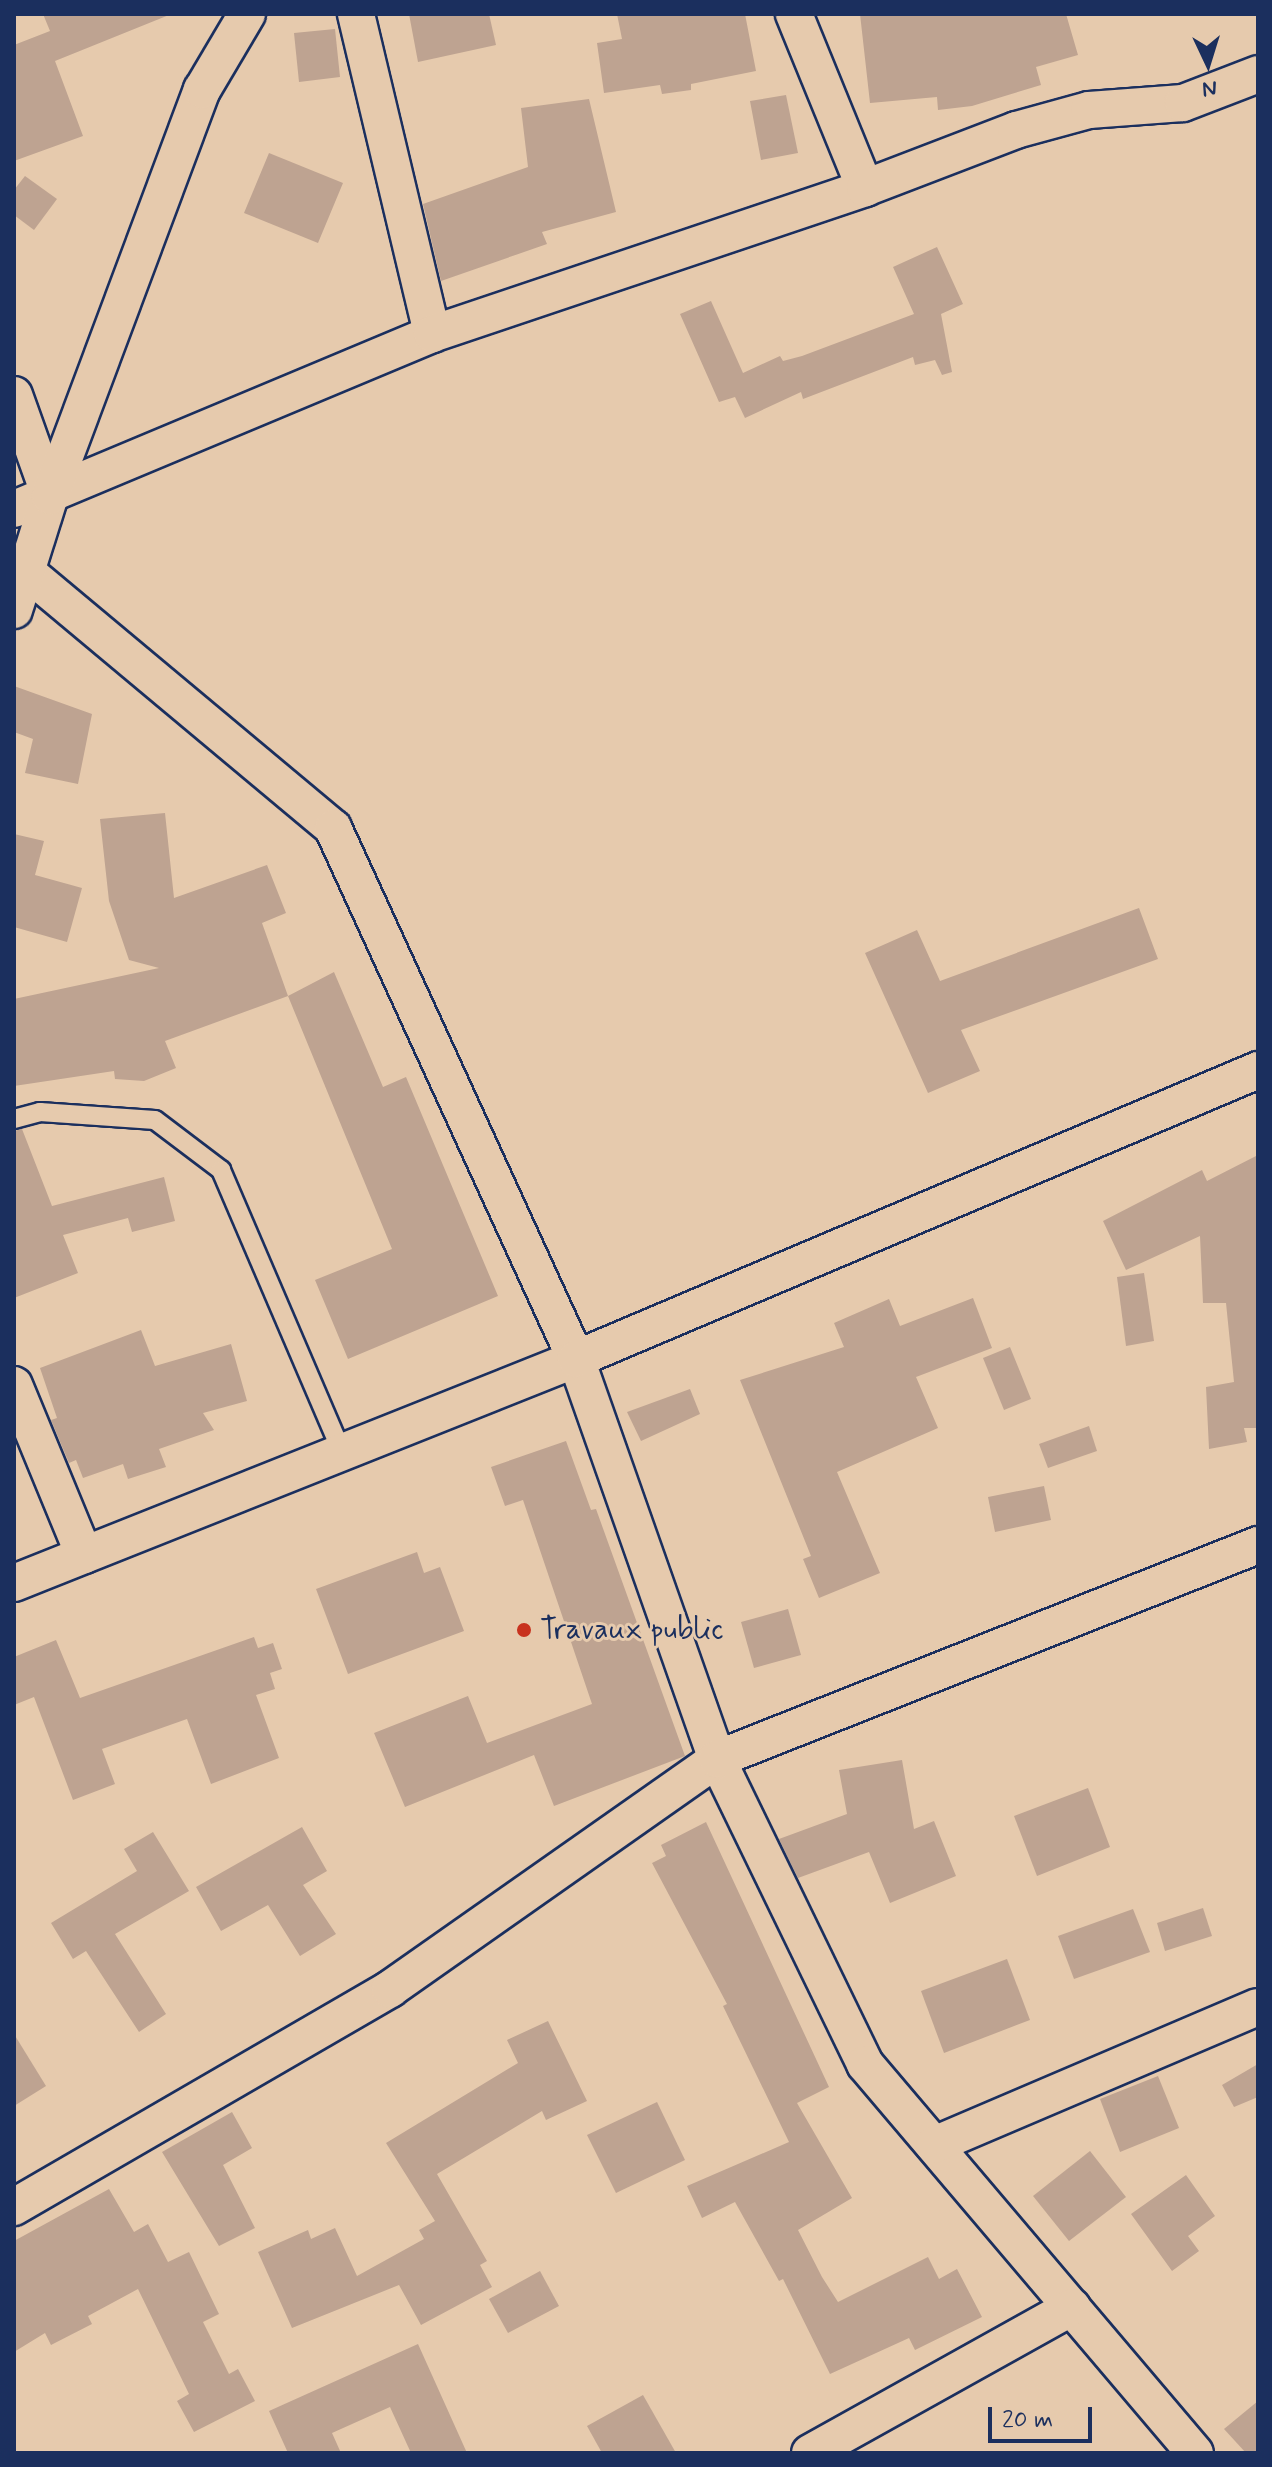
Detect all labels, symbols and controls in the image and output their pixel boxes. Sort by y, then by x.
north arrow [1168,24,1248,104]
text: N [1201,73,1218,102]
place label: Travaux public [540,1612,724,1648]
marker: Travaux public [515,1621,533,1639]
scale bar [992,2391,1096,2441]
text: 20 m [1002,2405,1053,2436]

